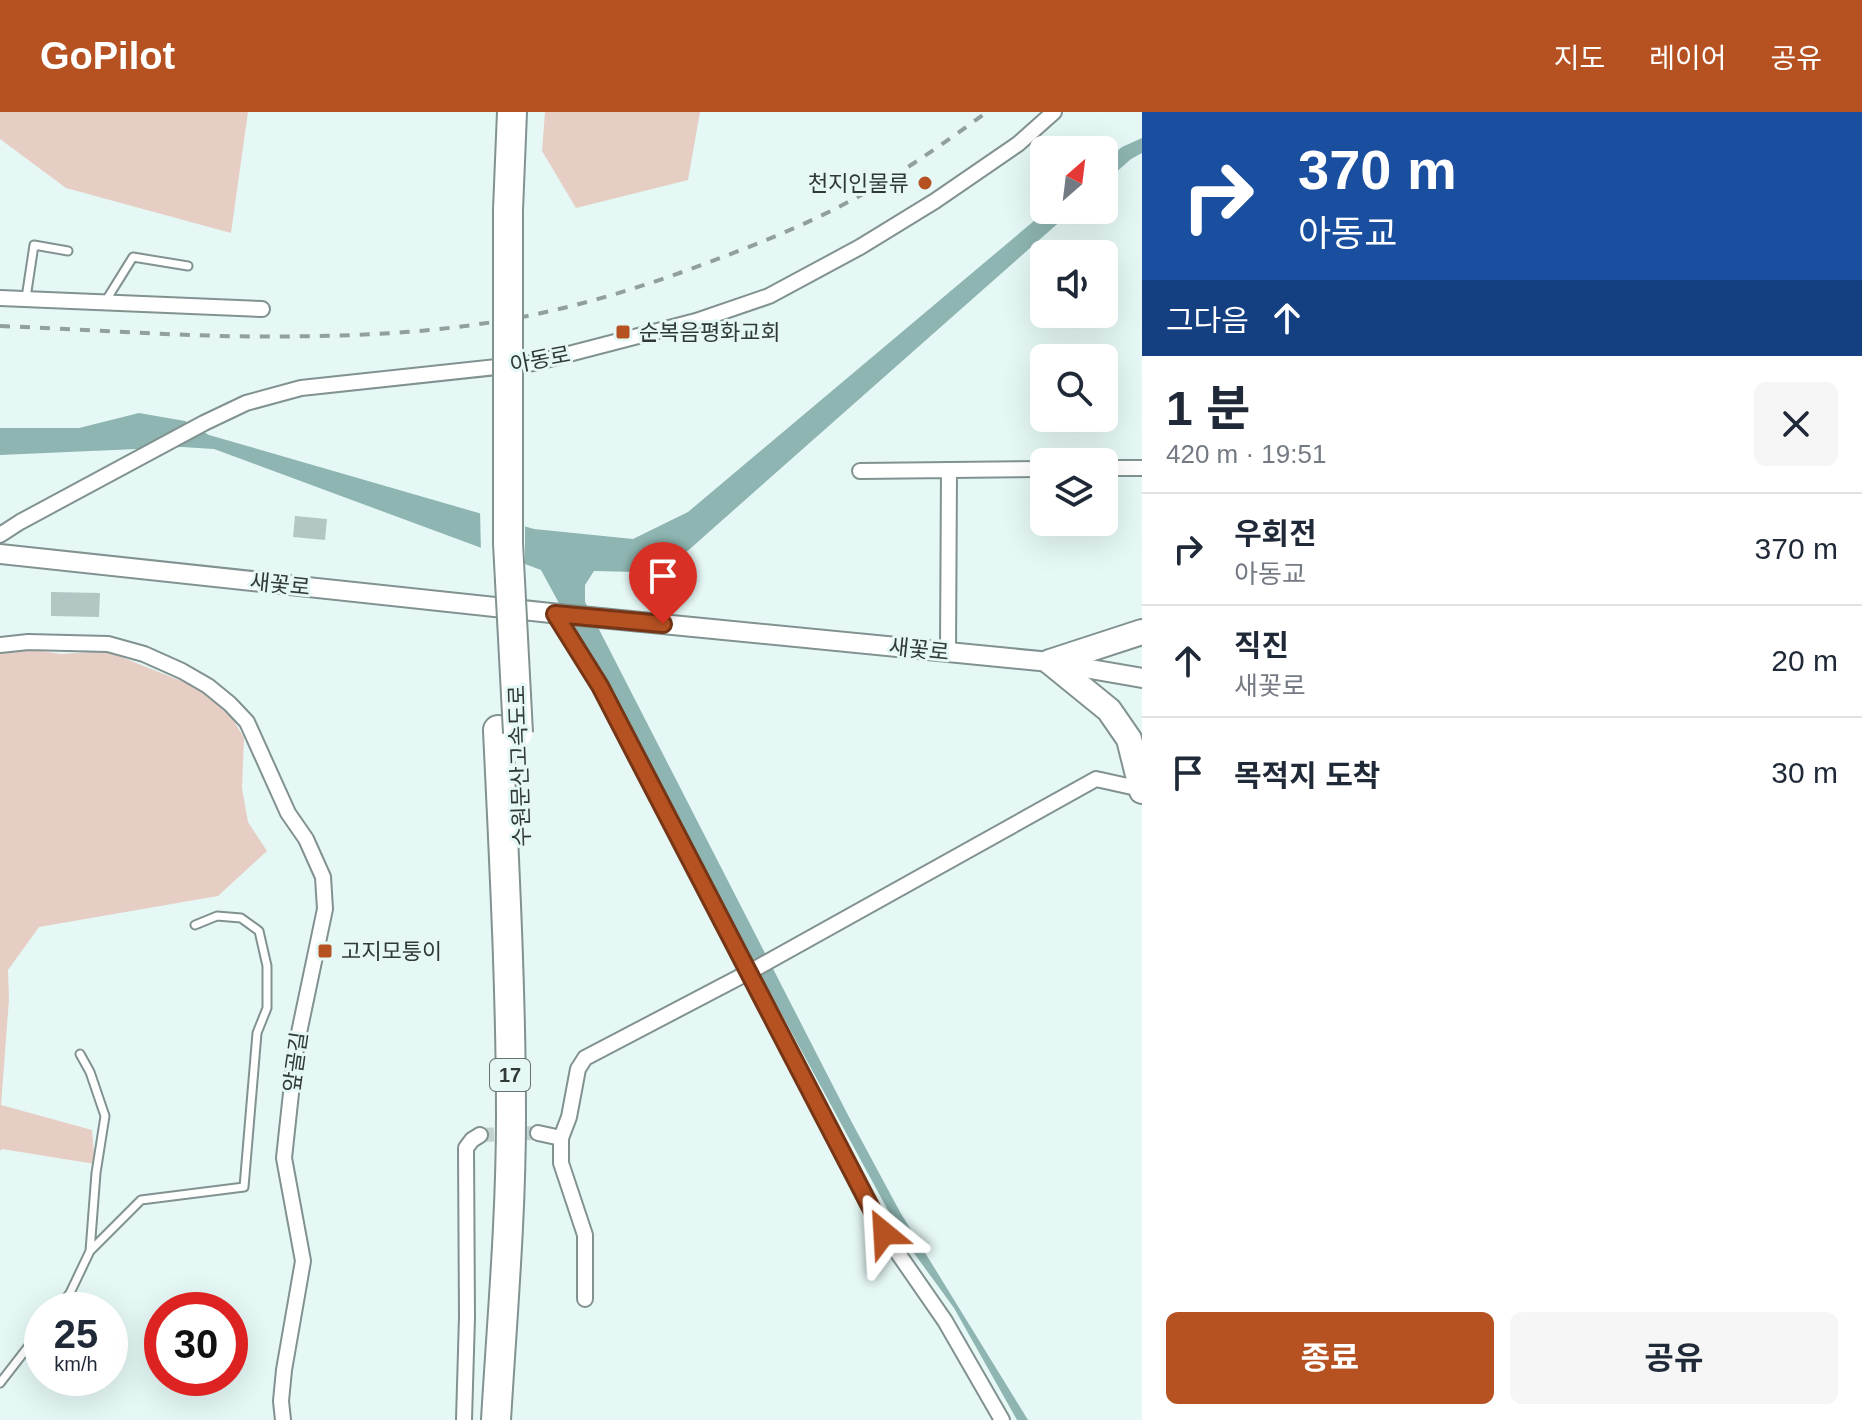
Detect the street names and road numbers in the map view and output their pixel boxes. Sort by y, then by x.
street label: 아동로 [508,341,572,378]
street label: 새꽃로 [248,569,311,600]
street label: 새꽃로 [887,634,950,665]
street label: 수원문산고속도로 [504,685,535,847]
street label: 앞골길 [279,1030,312,1094]
road number: 17 [490,1059,530,1091]

